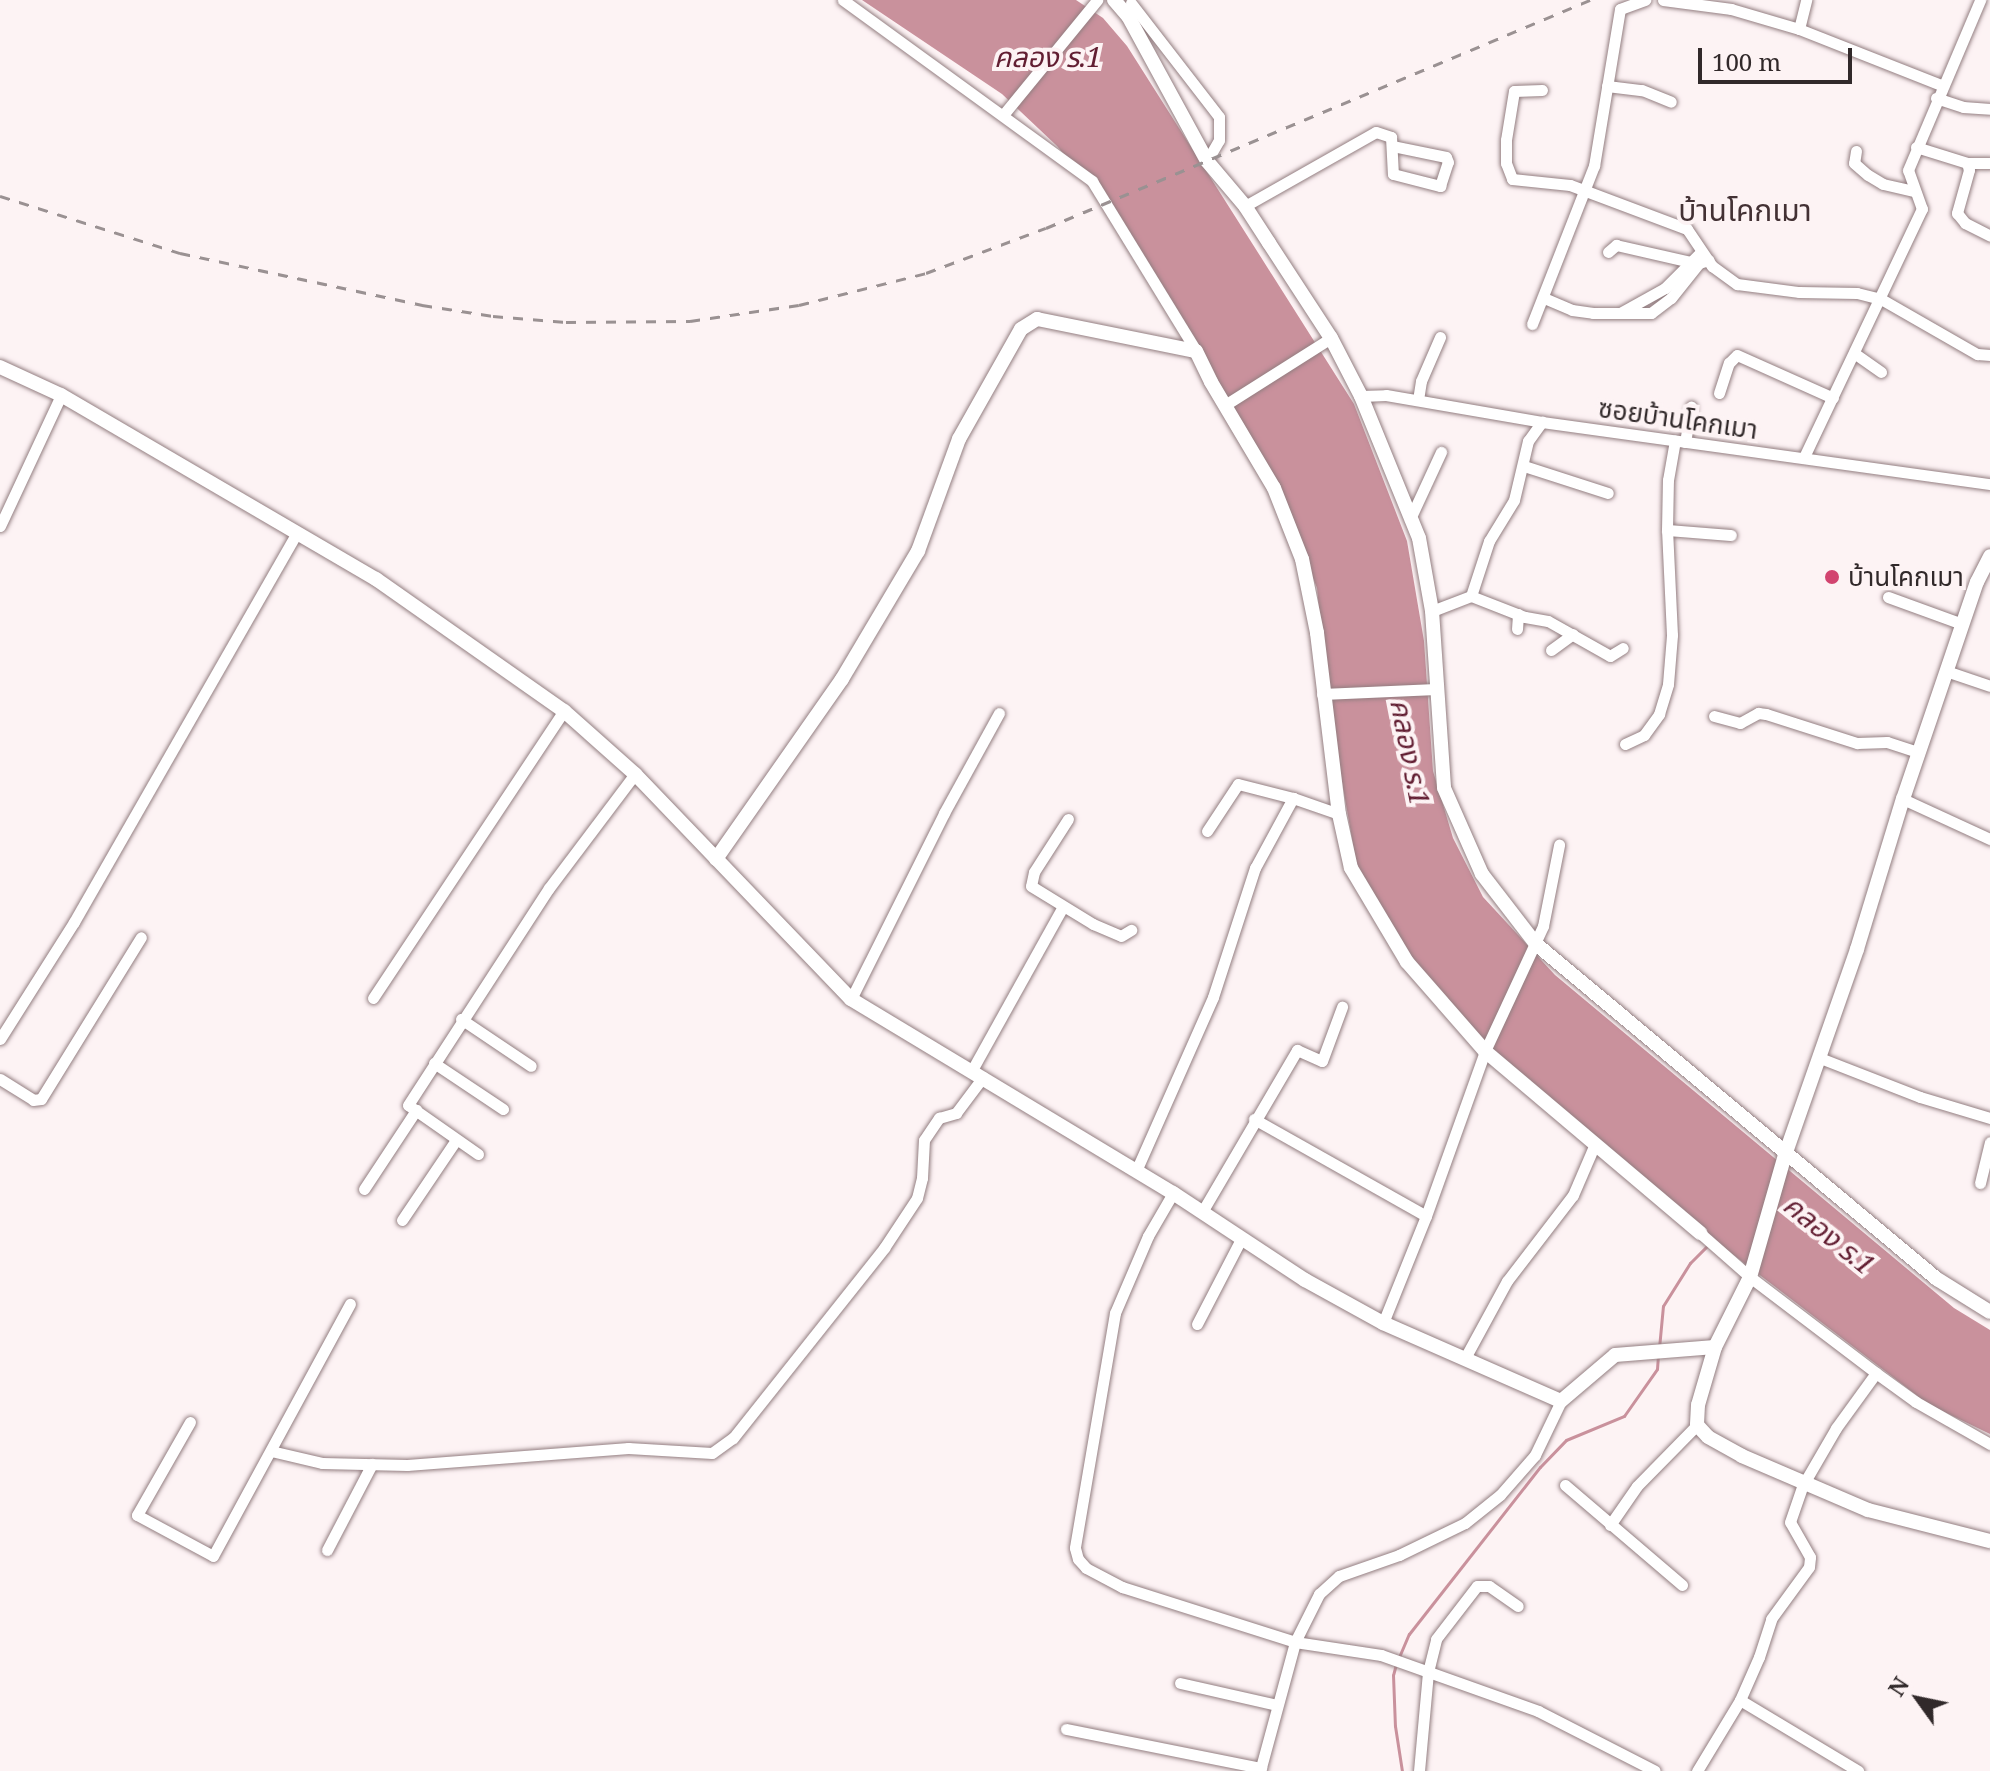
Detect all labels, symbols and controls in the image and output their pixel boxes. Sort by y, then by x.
scale bar [1702,32,1856,82]
water label: คลอง ร.1 [994,39,1102,73]
text: 100 m [1712,45,1781,78]
district label: บ้านโคกเมา [1678,192,1812,228]
street label: ซอยบ้านโคกเมา [1596,392,1760,446]
place label: บ้านโคกเมา [1848,561,1964,593]
marker: บ้านโคกเมา [1823,568,1841,586]
water label: คลอง ร.1 [1384,696,1438,808]
water label: คลอง ร.1 [1778,1187,1882,1281]
north arrow [1878,1659,1958,1739]
text: N [1881,1670,1915,1701]

